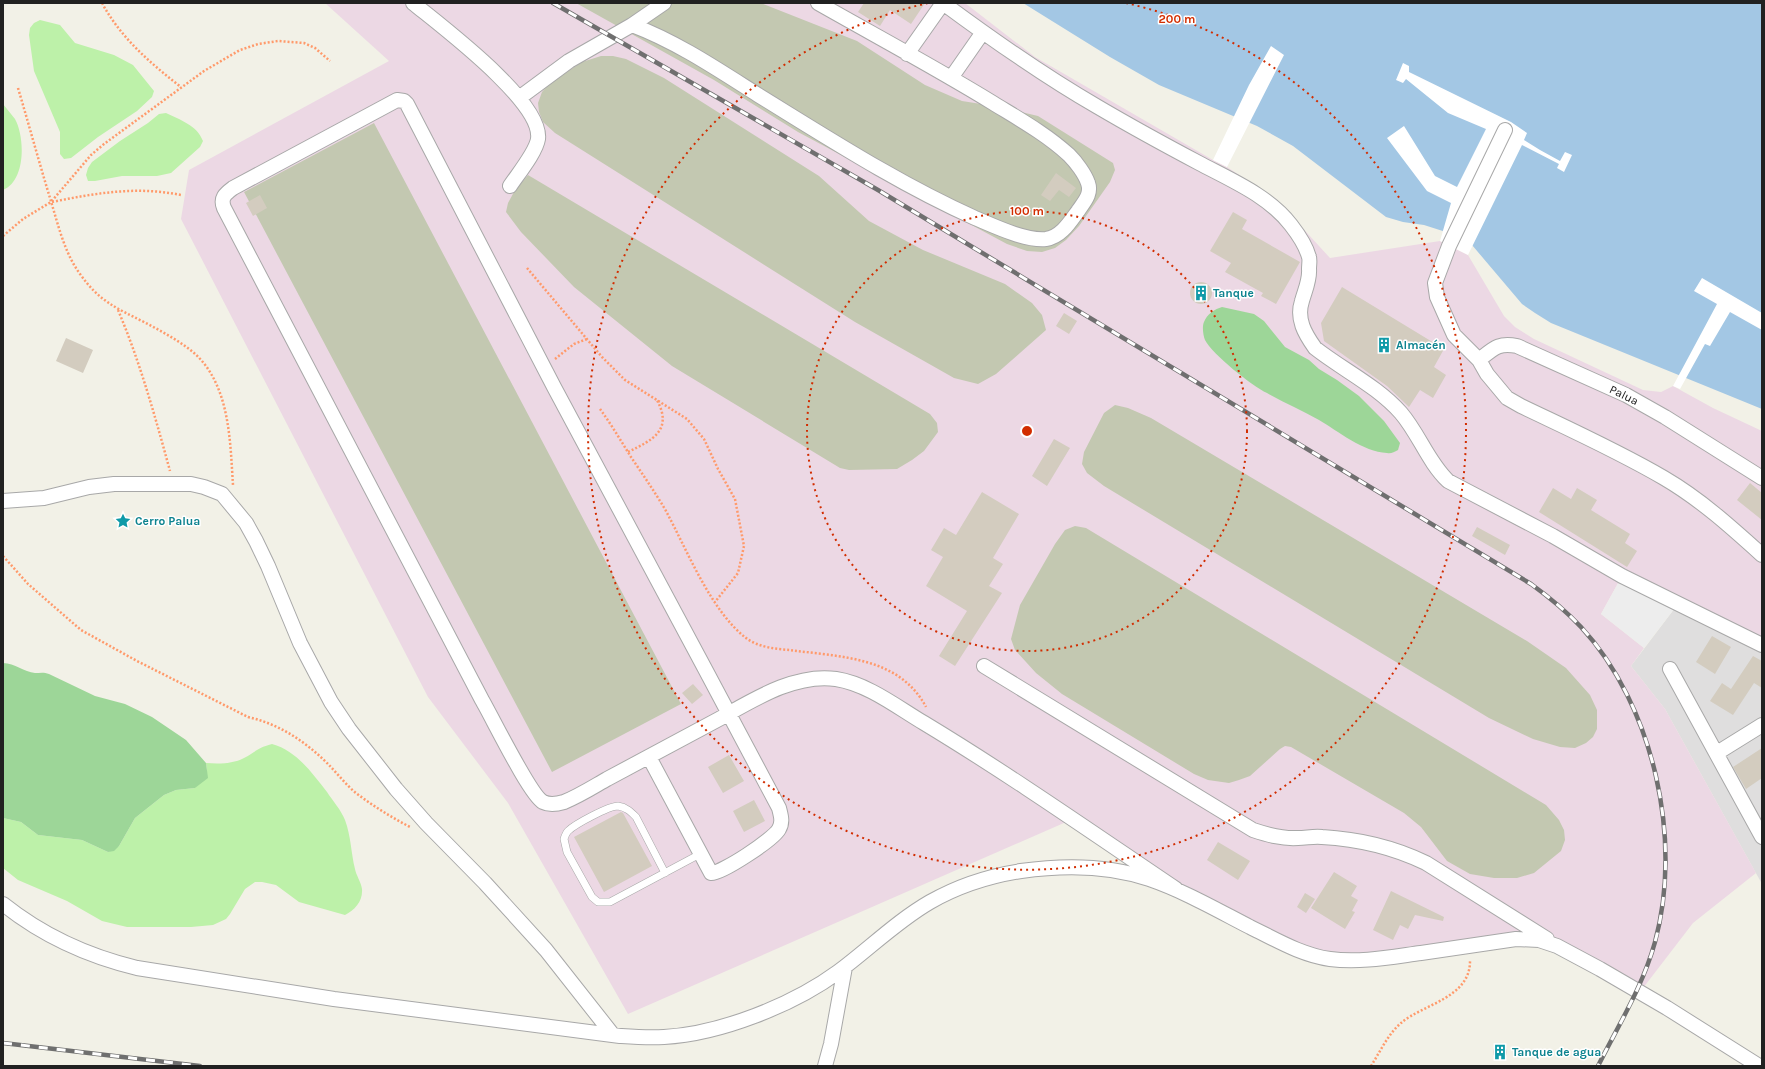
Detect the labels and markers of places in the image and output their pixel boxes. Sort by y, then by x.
building icon: Tanque [1192,284,1210,302]
place label: Tanque [1213,286,1254,300]
building icon: Almacén [1375,336,1393,354]
place label: Almacén [1396,338,1446,352]
centre of rings [1020,424,1034,438]
place icon: Cerro Palua [114,512,132,530]
place label: Cerro Palua [135,514,200,528]
building icon: Tanque de agua [1491,1043,1509,1061]
place label: Tanque de agua [1512,1045,1601,1059]

